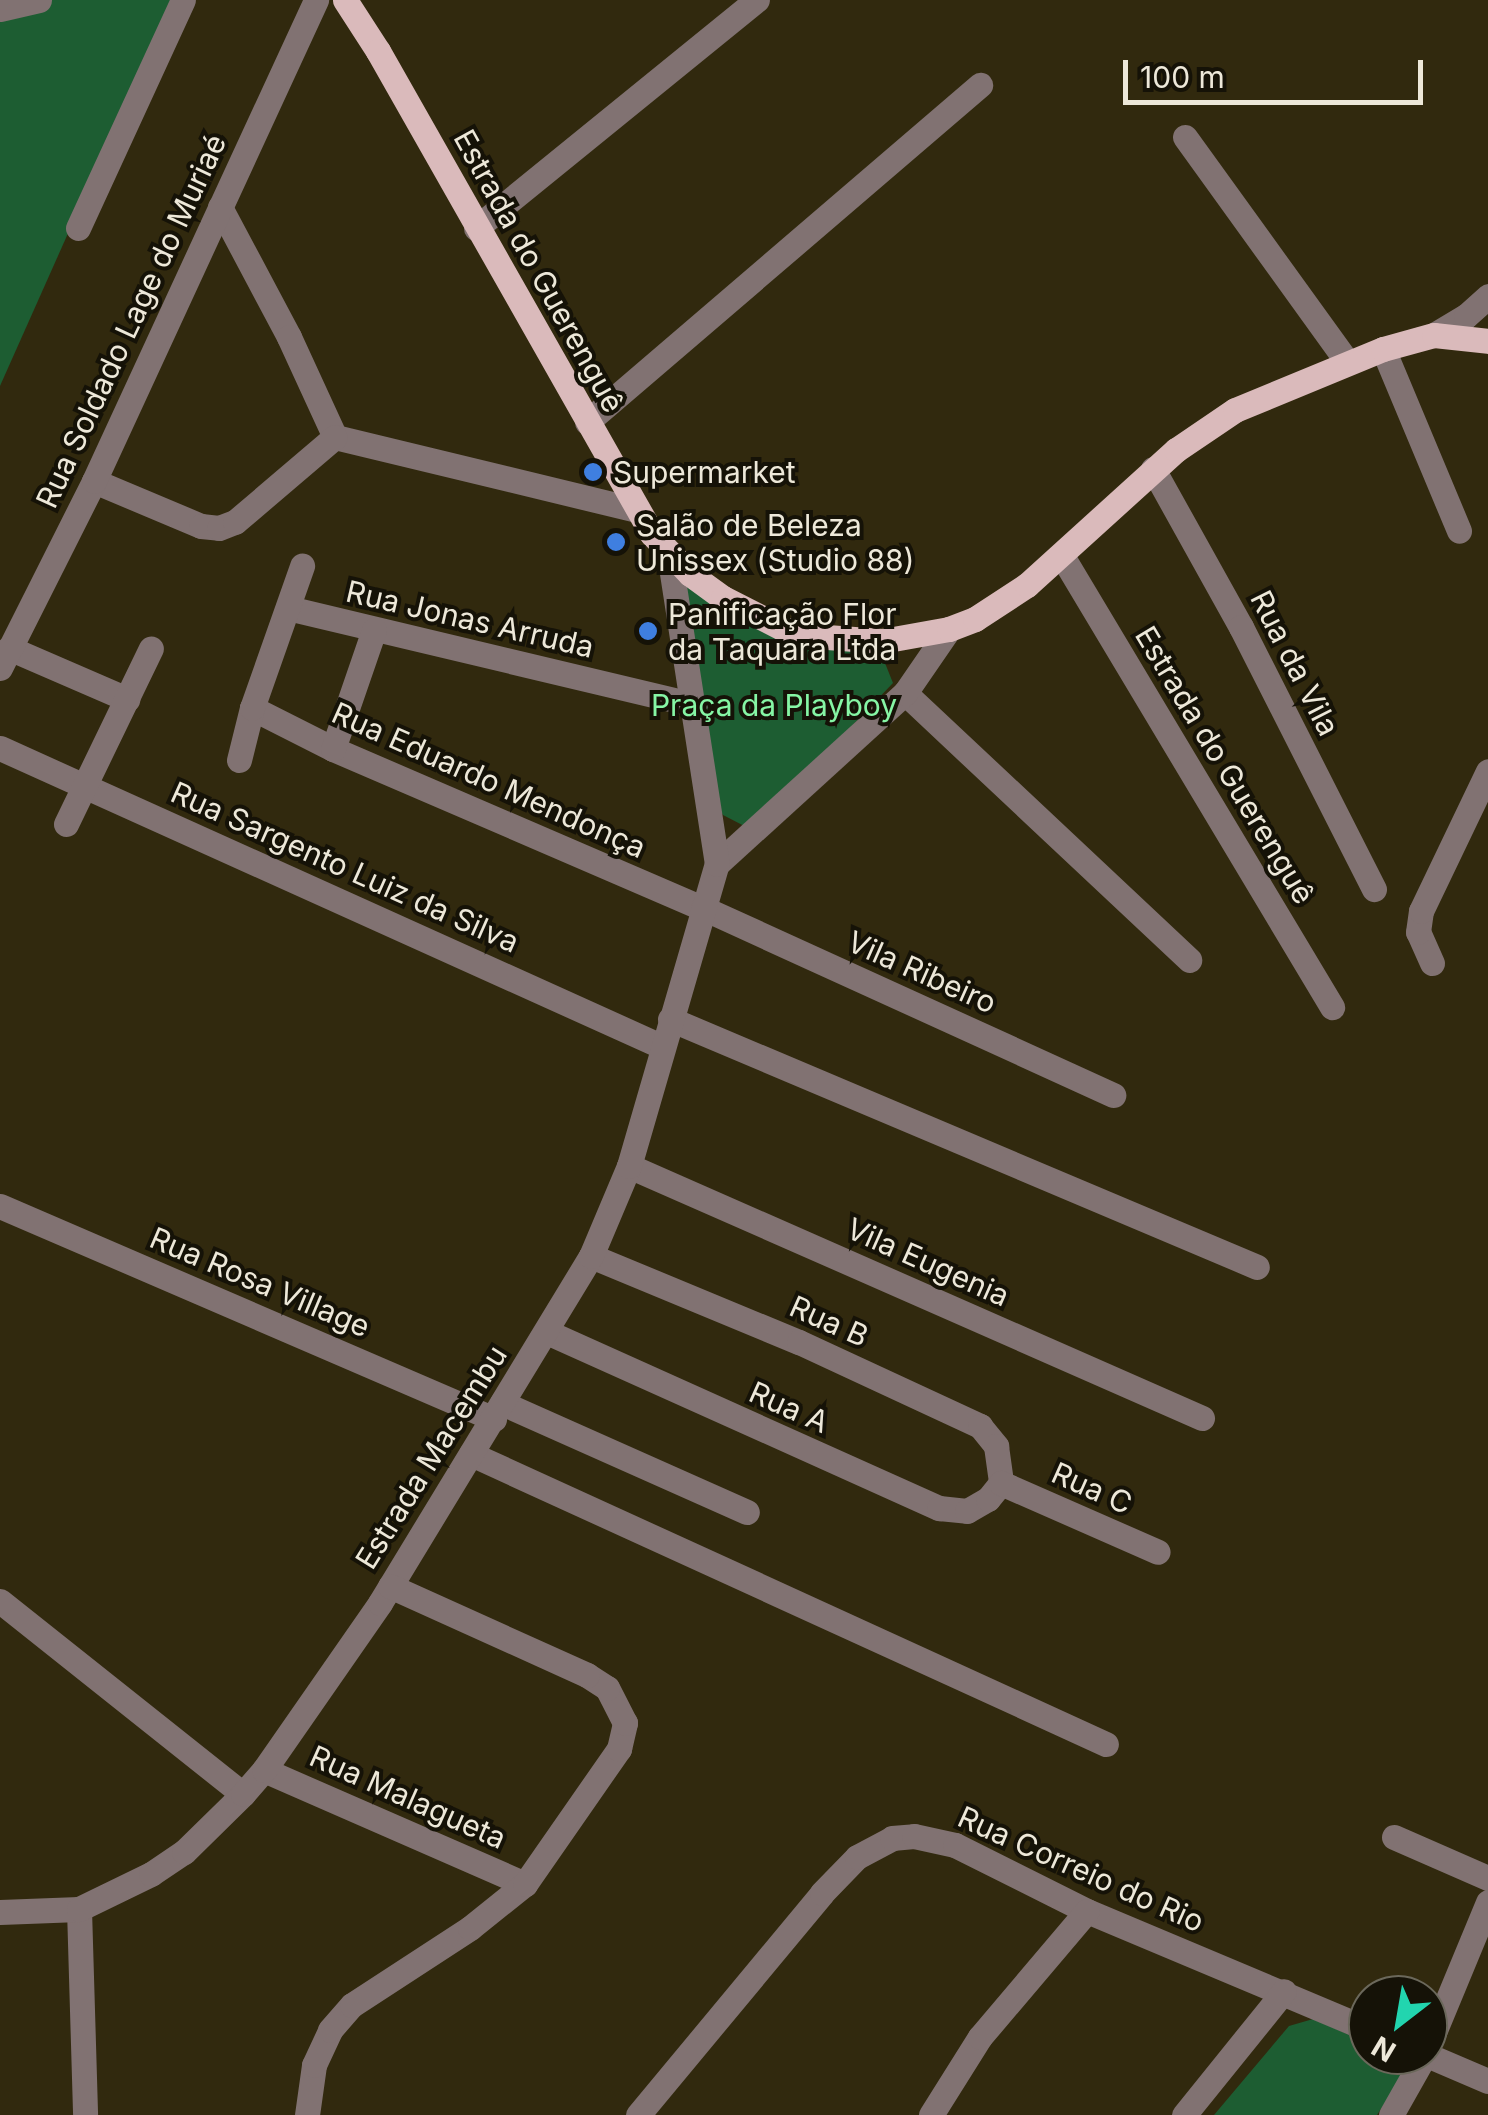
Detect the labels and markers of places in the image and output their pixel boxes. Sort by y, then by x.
place label: Supermarket [613,454,796,490]
marker: Supermarket [582,461,604,483]
place label: Salão de Beleza Unissex (Studio 88) [636,507,914,578]
marker: Salão de Beleza Unissex (Studio 88) [605,531,627,553]
place label: Panificação Flor da Taquara Ltda [668,596,897,666]
marker: Panificação Flor da Taquara Ltda [637,620,659,642]

